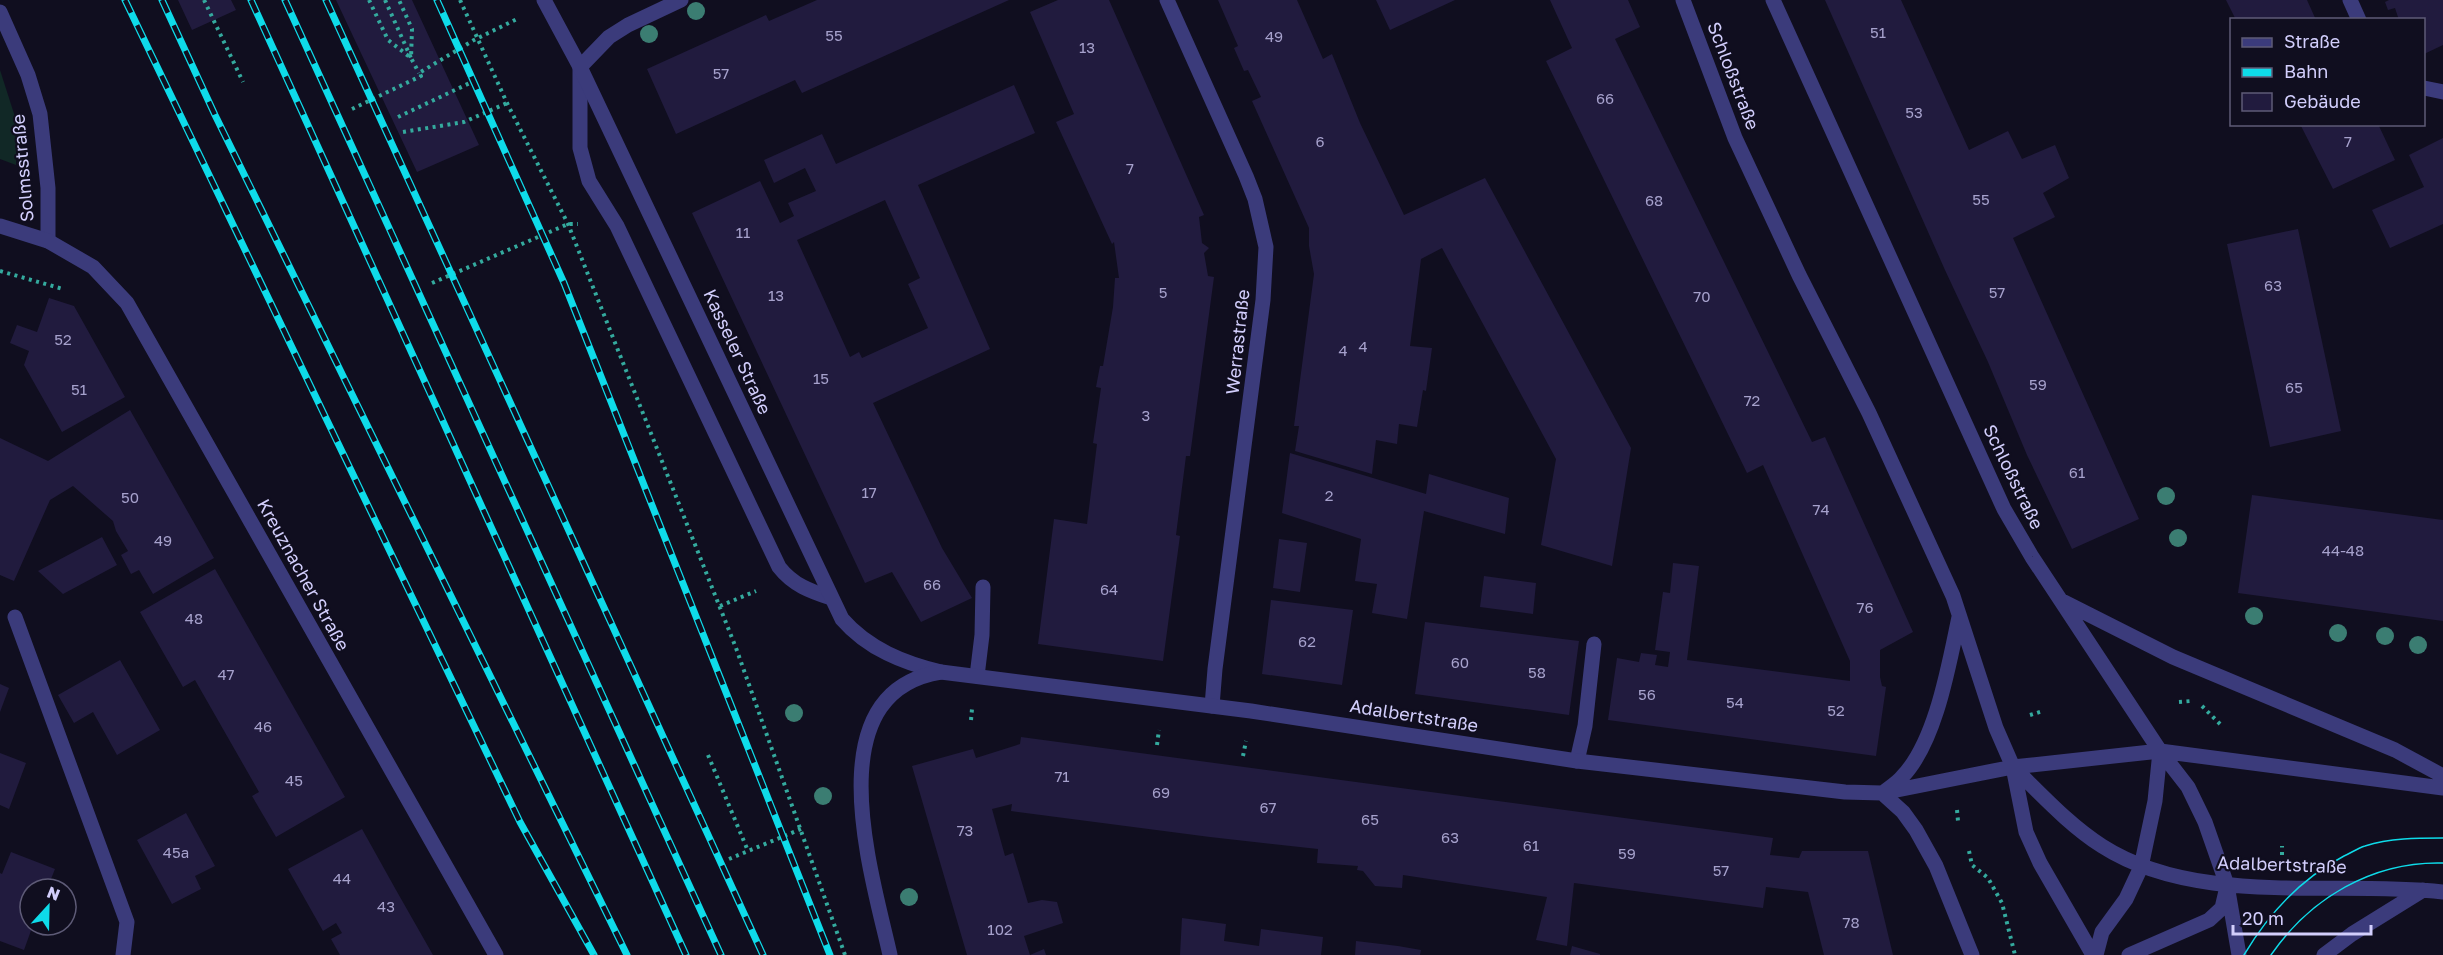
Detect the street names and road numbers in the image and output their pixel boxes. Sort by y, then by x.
street label: Schloßstraße [1703,19,1765,133]
street label: Solmsstraße [6,113,38,223]
street label: Kasseler Straße [699,285,777,418]
street label: Werrastraße [1221,288,1253,396]
street label: Schloßstraße [1979,421,2049,533]
street label: Kreuznacher Straße [253,495,355,654]
street label: Adalbertstraße [1348,694,1480,736]
street label: Adalbertstraße [2217,851,2347,877]

